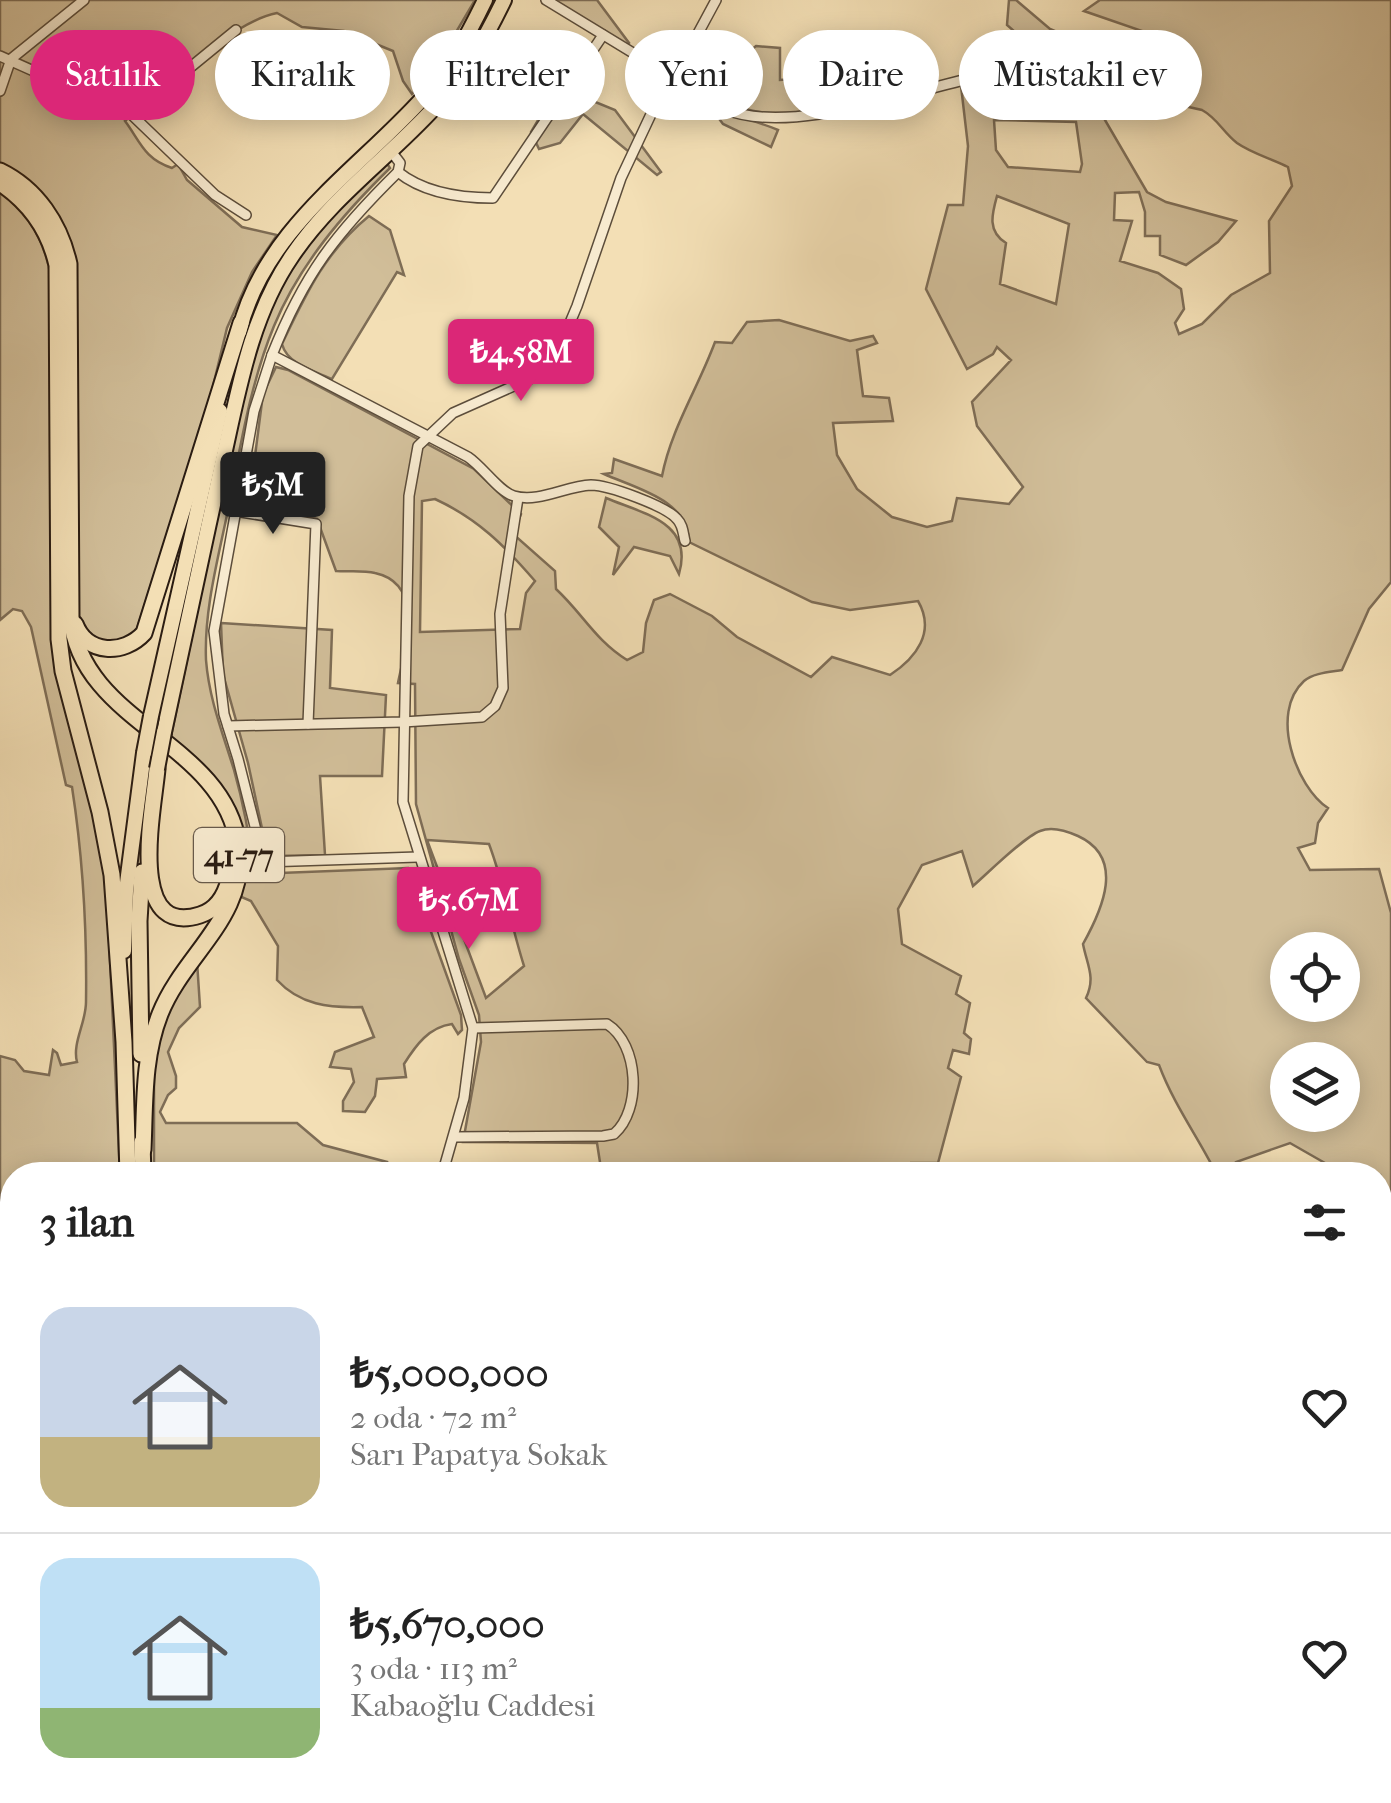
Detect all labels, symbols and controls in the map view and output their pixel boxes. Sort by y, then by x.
chip: Satılık [30,30,195,120]
chip: Kiralık [215,30,390,120]
chip: Filtreler [410,30,605,120]
chip: Yeni [625,30,763,120]
chip: Daire [783,30,939,120]
chip: Müstakil ev [959,30,1202,120]
pin: ₺4.58M [440,319,602,404]
text: ₺4.58M [470,333,572,370]
pin: ₺5M [225,452,321,537]
text: ₺5M [242,466,304,503]
road number: 41-77 [194,828,284,882]
pin: ₺5.67M [388,867,550,952]
text: ₺5.67M [419,881,519,918]
map controls [1270,932,1360,1132]
button: locate [1270,932,1360,1022]
button: layers [1270,1042,1360,1132]
icon: filters [1297,1195,1352,1250]
text: 3 ilan [40,1198,134,1247]
icon: home [120,1347,240,1467]
text: ₺5,000,000 [350,1349,549,1398]
icon: heart [1297,1380,1352,1435]
text: 2 oda · 72 m² [350,1399,516,1436]
text: Sarı Papatya Sokak [350,1436,607,1473]
icon: home [120,1598,240,1718]
text: ₺5,670,000 [350,1600,545,1649]
icon: heart [1297,1631,1352,1686]
text: 3 oda · 113 m² [350,1650,517,1687]
text: Kabaoğlu Caddesi [350,1687,595,1724]

